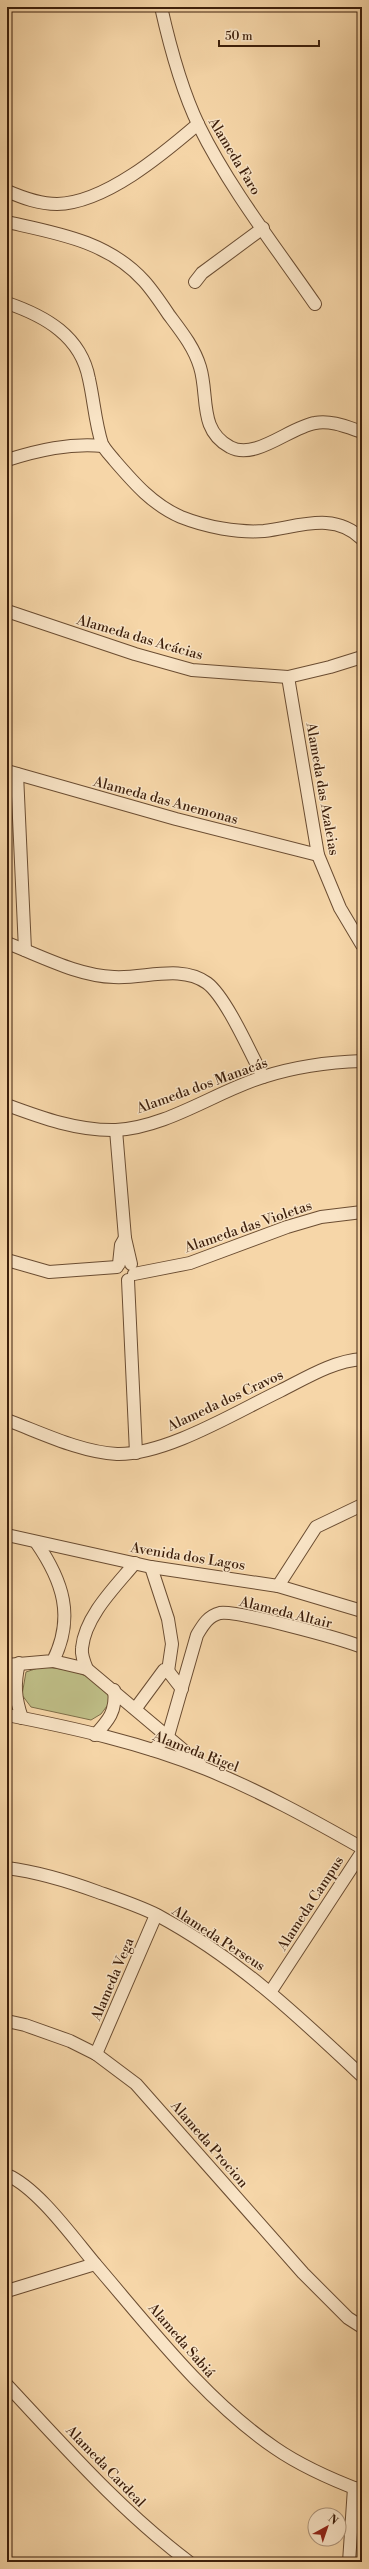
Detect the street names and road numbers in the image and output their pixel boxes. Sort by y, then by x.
street label: Alameda Faro [203,114,264,199]
street label: Alameda das Acácias [74,611,205,665]
street label: Alameda das Azaleias [301,720,343,857]
street label: Alameda das Anemonas [91,773,240,829]
street label: Alameda dos Manacás [133,1054,270,1118]
street label: Alameda das Violetas [181,1197,314,1258]
street label: Alameda dos Cravos [164,1366,286,1436]
street label: Avenida dos Lagos [128,1539,247,1575]
street label: Alameda Altair [237,1593,334,1633]
street label: Alameda Rigel [149,1727,241,1777]
street label: Alameda Campus [273,1853,348,1955]
street label: Alameda Perseus [168,1902,268,1976]
street label: Alameda Vega [87,1934,139,2024]
street label: Alameda Procion [166,2097,252,2192]
street label: Alameda Sabiá [143,2299,219,2382]
street label: Alameda Cardeal [61,2421,149,2511]

